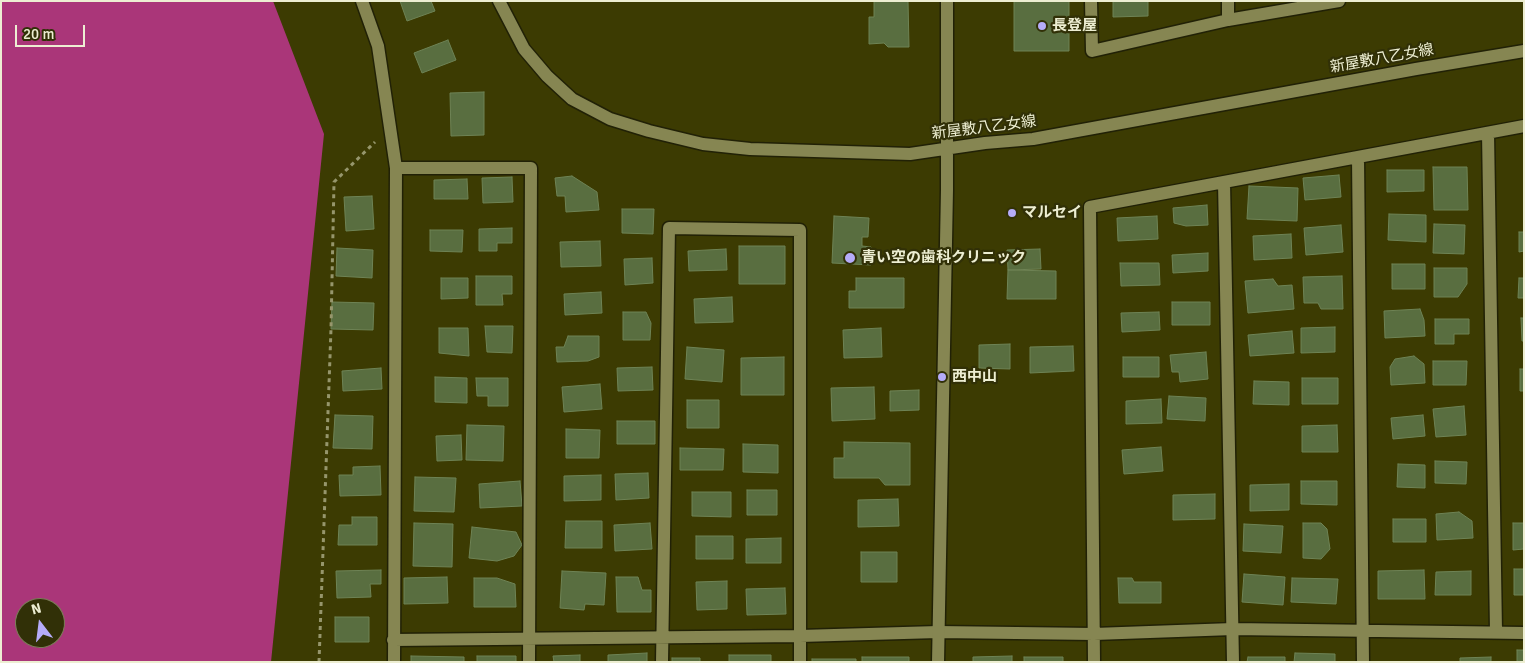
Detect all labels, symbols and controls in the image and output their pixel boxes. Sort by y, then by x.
scale bar [18,15,88,47]
place label: 長登屋 [1052,17,1097,35]
marker: 長登屋 [1036,20,1048,32]
text: 20 m [23,25,54,43]
street label: 新屋敷八乙女線 [1329,41,1435,77]
street label: 新屋敷八乙女線 [931,113,1037,143]
place label: マルセイ [1022,204,1082,222]
marker: マルセイ [1006,207,1018,219]
place label: 青い空の歯科クリニック [861,249,1026,267]
marker: 青い空の歯科クリニック [843,251,857,265]
place label: 西中山 [952,368,997,386]
marker: 西中山 [936,371,948,383]
north arrow [15,598,65,648]
text: N [29,600,43,618]

